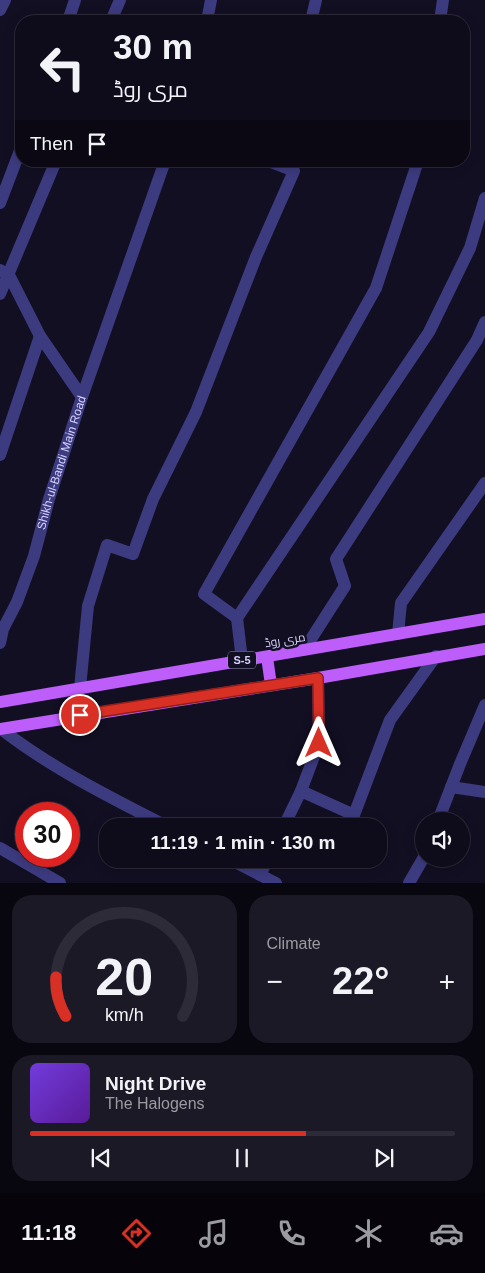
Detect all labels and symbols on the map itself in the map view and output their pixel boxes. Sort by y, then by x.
street label: Shikh-ul-Bandi Main Road [34,394,89,531]
street label: مری روڈ [264,630,306,650]
road number: S-5 [228,652,256,668]
pin [59,694,101,736]
position arrow [292,716,344,768]
speed limit sign: 30 [15,802,80,867]

